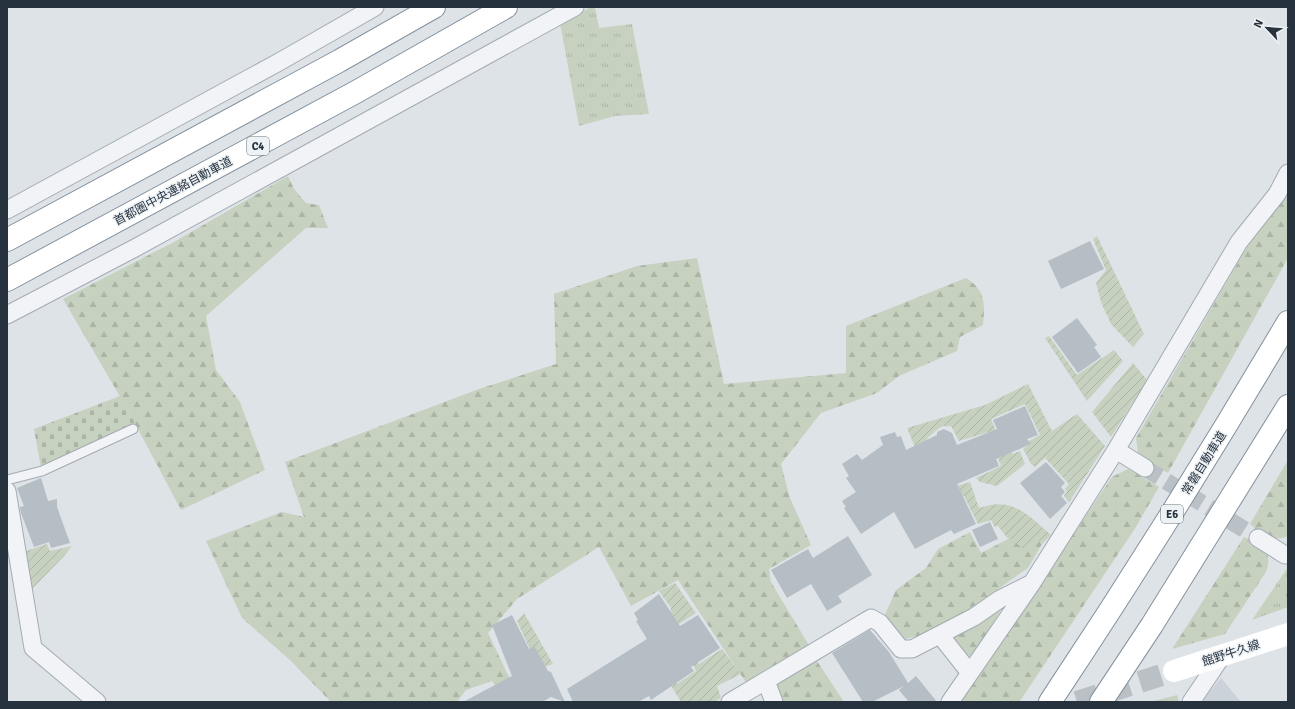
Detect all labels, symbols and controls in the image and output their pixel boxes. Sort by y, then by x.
north arrow [1247,8,1287,48]
text: N [1251,18,1266,30]
road number: C4 [247,137,269,155]
street label: 首都圏中央連絡自動車道 [111,154,235,229]
street label: 常磐自動車道 [1179,429,1230,498]
road number: E6 [1161,505,1183,523]
street label: 館野牛久線 [1200,637,1262,670]

